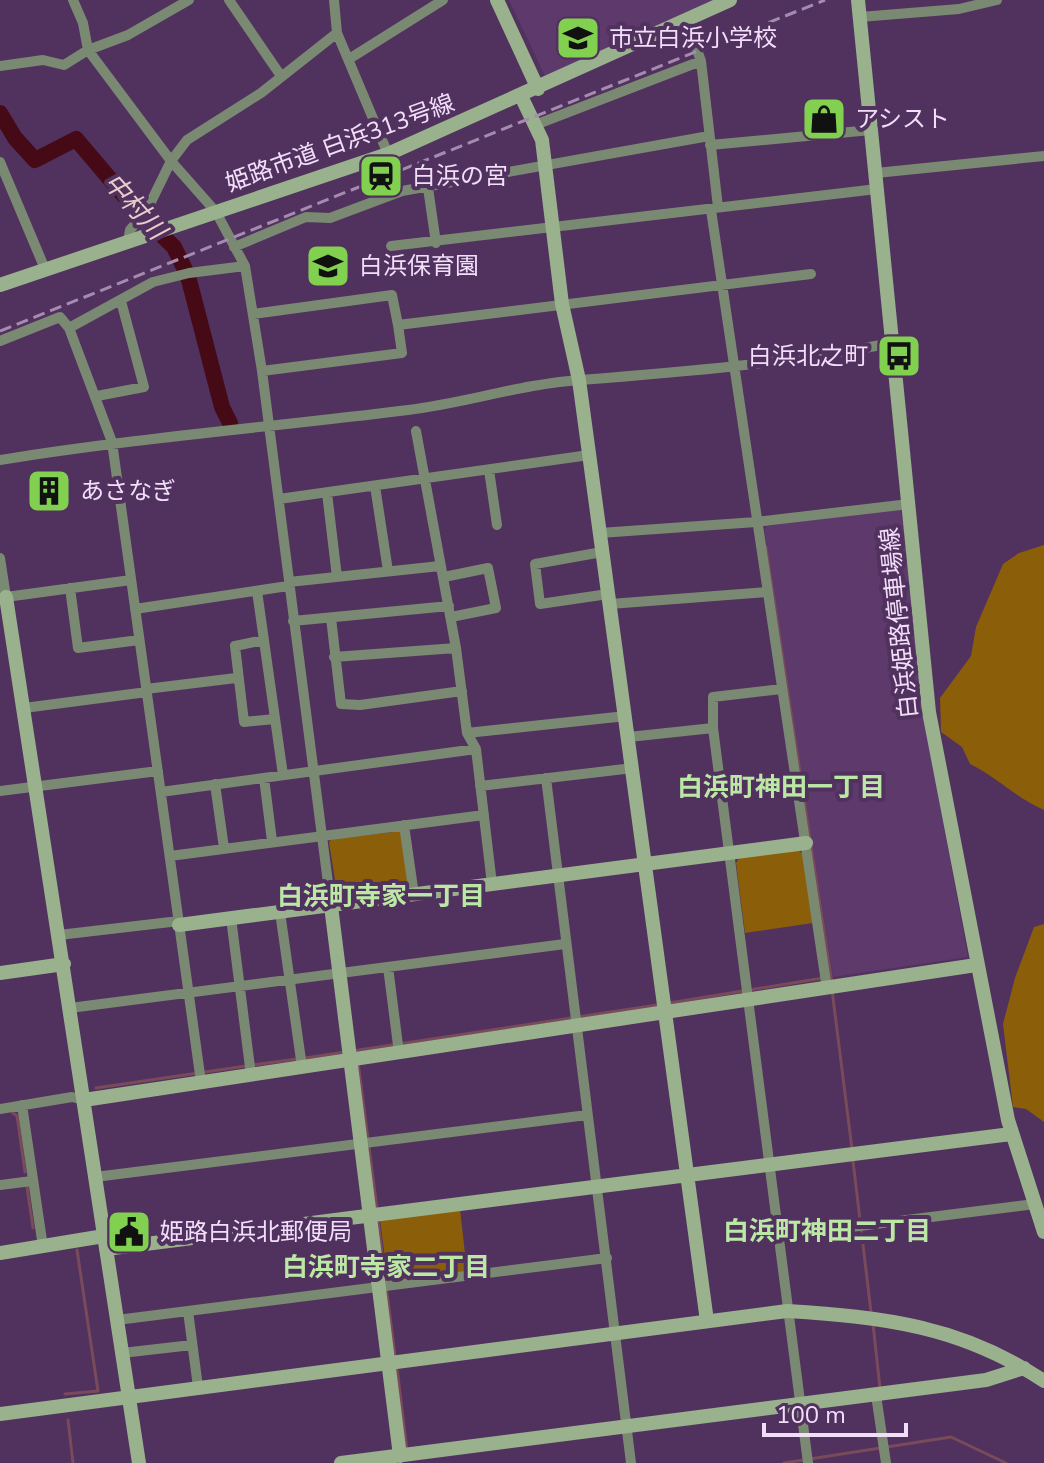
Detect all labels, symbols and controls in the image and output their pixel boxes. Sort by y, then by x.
school or university icon: 市立白浜小学校 [554,14,602,62]
place label: 市立白浜小学校 [609,22,777,54]
street label: 姫路市道 白浜313号線 [221,87,459,199]
shop icon: アシスト [800,95,848,143]
place label: アシスト [855,103,950,135]
station icon: 白浜の宮 [357,152,405,200]
place label: 白浜の宮 [412,160,508,192]
water label: 中村川 [96,166,176,249]
school or university icon: 白浜保育園 [304,242,352,290]
place label: 白浜保育園 [359,250,479,282]
bus stop icon: 白浜北之町 [875,332,923,380]
place label: 白浜北之町 [748,340,868,372]
building icon: あさなぎ [25,467,73,515]
place label: あさなぎ [80,475,176,507]
street label: 白浜姫路停車場線 [873,526,925,720]
district label: 白浜町神田一丁目 [677,770,885,805]
district label: 白浜町寺家一丁目 [277,879,485,914]
public building icon: 姫路白浜北郵便局 [105,1208,153,1256]
district label: 白浜町神田二丁目 [723,1214,931,1249]
place label: 姫路白浜北郵便局 [160,1216,352,1248]
district label: 白浜町寺家二丁目 [282,1250,490,1285]
scale bar [764,1387,906,1437]
text: 100 m [776,1399,846,1431]

